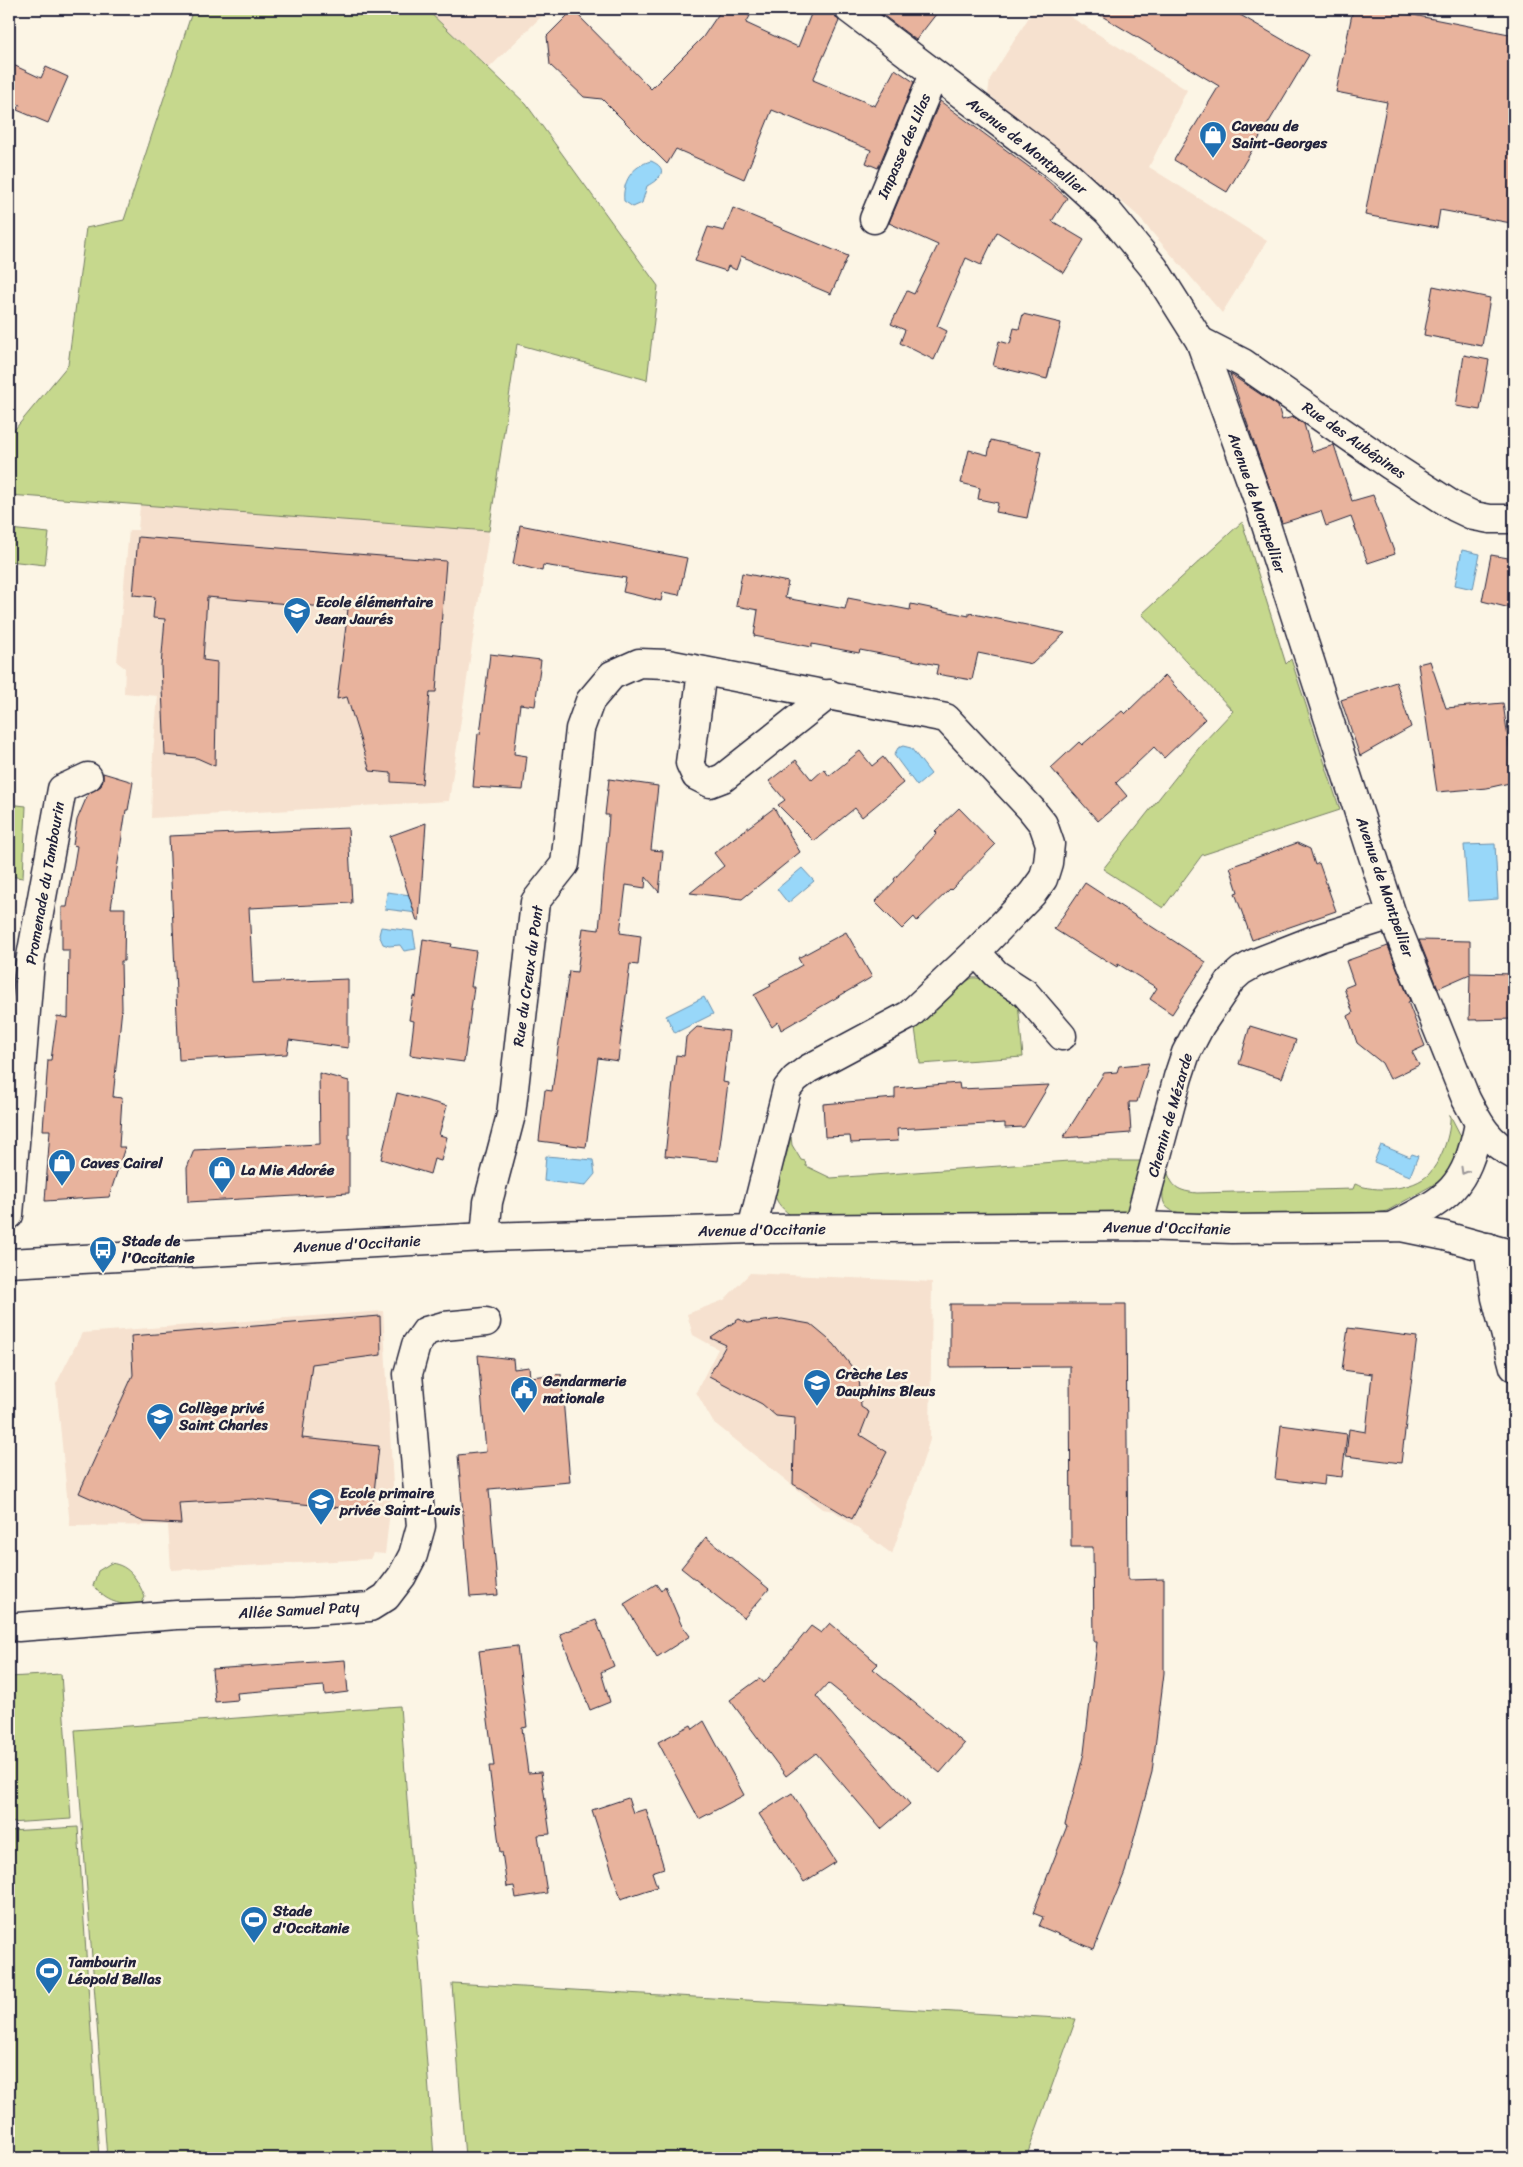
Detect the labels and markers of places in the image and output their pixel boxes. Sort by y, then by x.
place label: Caveau de Saint-Georges [1231,113,1328,156]
shop icon: Caveau de Saint-Georges [1198,120,1228,159]
place label: Ecole élémentaire Jean Jaurés [315,589,434,632]
school or university icon: Ecole élémentaire Jean Jaurés [282,596,312,635]
shop icon: Caves Cairel [47,1148,77,1187]
place label: Caves Cairel [80,1150,163,1176]
shop icon: La Mie Adorée [207,1155,237,1194]
place label: La Mie Adorée [241,1157,335,1183]
place label: Stade de l'Occitanie [121,1228,195,1271]
bus stop icon: Stade de l'Occitanie [88,1235,118,1274]
place label: Crèche Les Dauphins Bleus [835,1361,936,1404]
place label: Gendarmerie nationale [542,1368,627,1411]
school or university icon: Crèche Les Dauphins Bleus [802,1368,832,1407]
public building icon: Gendarmerie nationale [509,1375,539,1414]
place label: Collège privé Saint Charles [178,1395,269,1438]
school or university icon: Collège privé Saint Charles [145,1402,175,1441]
place label: Ecole primaire privée Saint-Louis [339,1480,461,1523]
school or university icon: Ecole primaire privée Saint-Louis [306,1487,336,1526]
place label: Stade d'Occitanie [272,1898,350,1941]
sports icon: Stade d'Occitanie [239,1905,269,1944]
place label: Tambourin Léopold Bellas [68,1949,162,1992]
sports icon: Tambourin Léopold Bellas [34,1956,64,1995]

